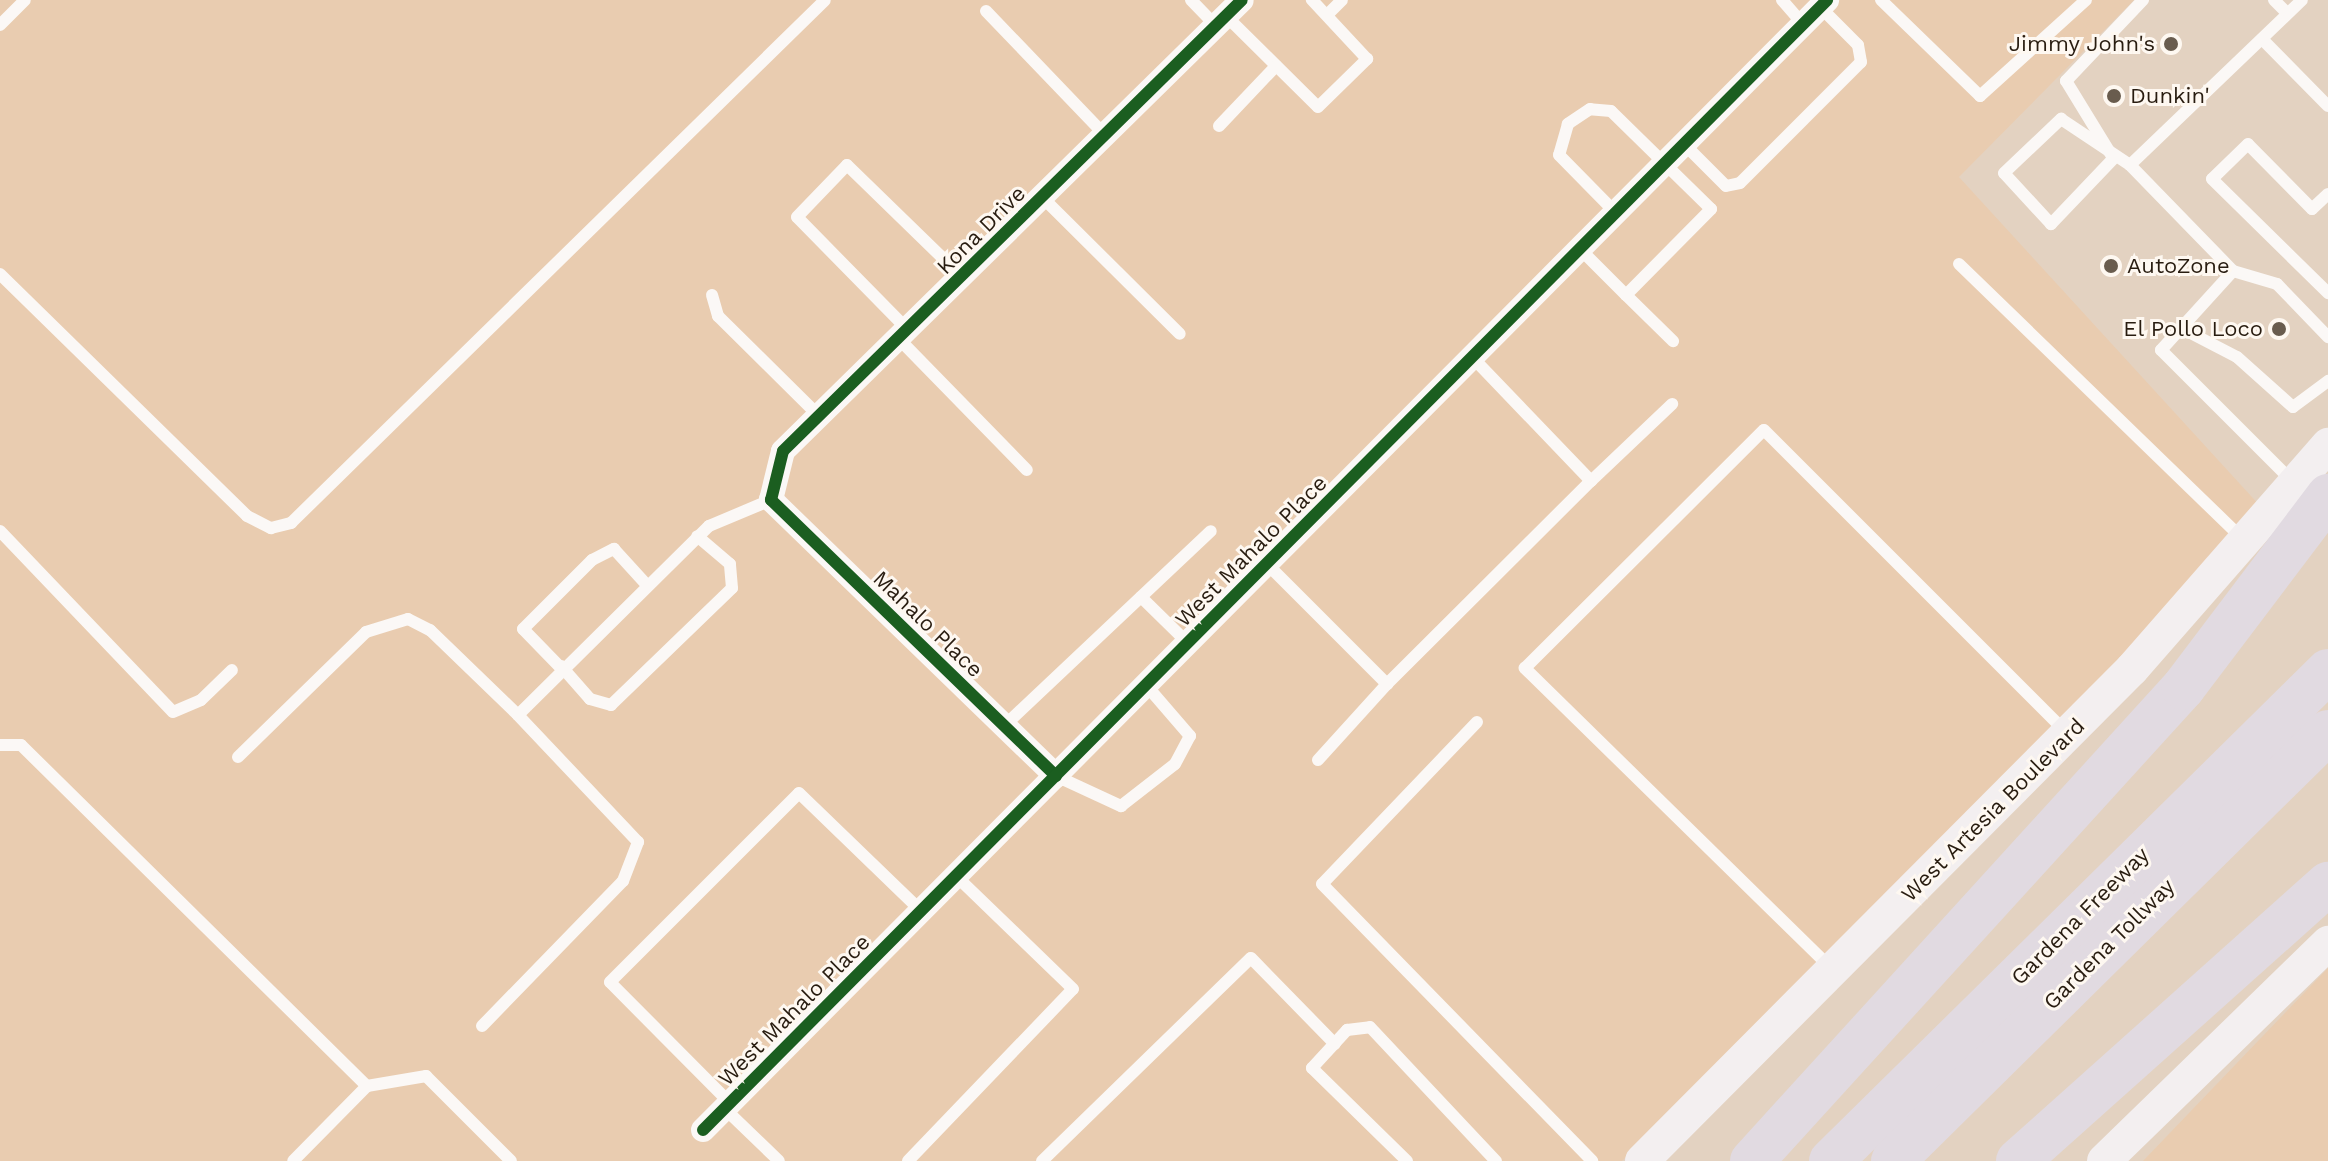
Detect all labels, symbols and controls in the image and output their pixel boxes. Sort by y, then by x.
place label: Jimmy John's [2008,31,2155,57]
marker: Jimmy John's [2162,35,2180,53]
place label: Dunkin' [2130,83,2210,109]
marker: Dunkin' [2105,87,2123,105]
street label: Kona Drive [931,180,1031,280]
place label: AutoZone [2127,253,2230,279]
marker: AutoZone [2102,257,2120,275]
place label: El Pollo Loco [2123,316,2263,342]
marker: El Pollo Loco [2270,320,2288,338]
street label: West Mahalo Place [1170,470,1332,632]
street label: Mahalo Place [868,565,988,683]
street label: West Artesia Boulevard [1895,712,2091,908]
street label: Gardena Freeway [2005,841,2155,991]
street label: Gardena Tollway [2038,873,2180,1015]
street label: West Mahalo Place [713,929,875,1091]

